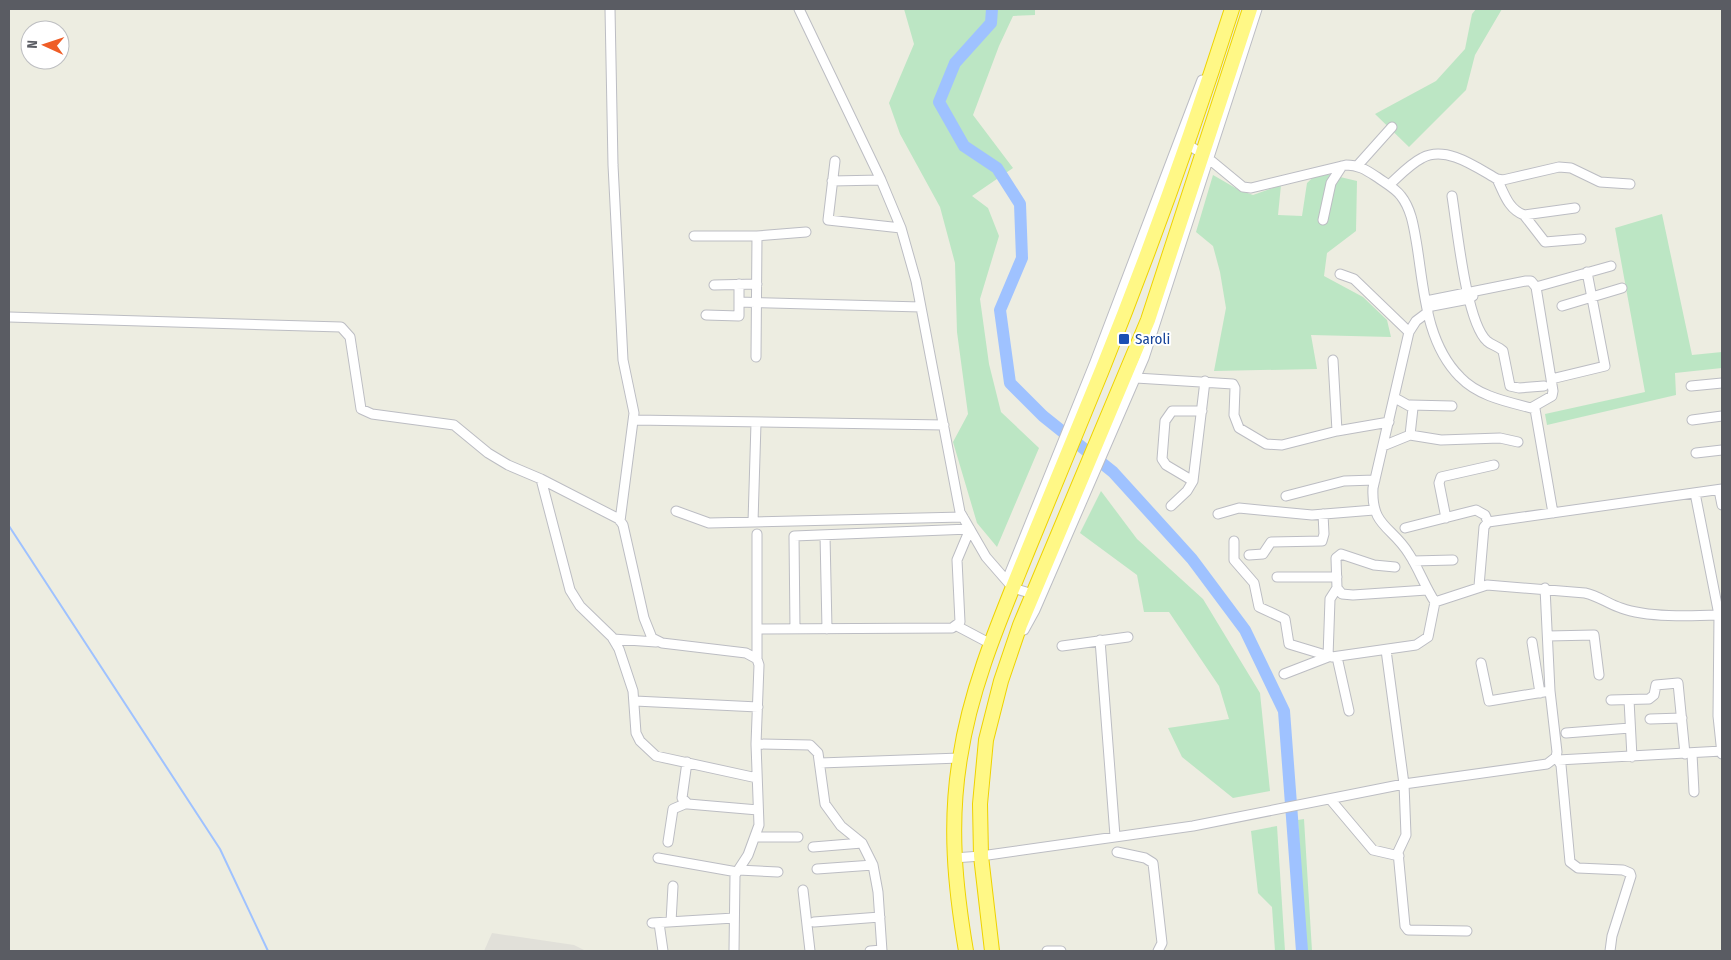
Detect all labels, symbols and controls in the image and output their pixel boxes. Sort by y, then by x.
north arrow [20,20,70,70]
text: N [24,40,41,49]
place label: Saroli [1135,330,1170,348]
marker: Saroli [1117,332,1131,346]

